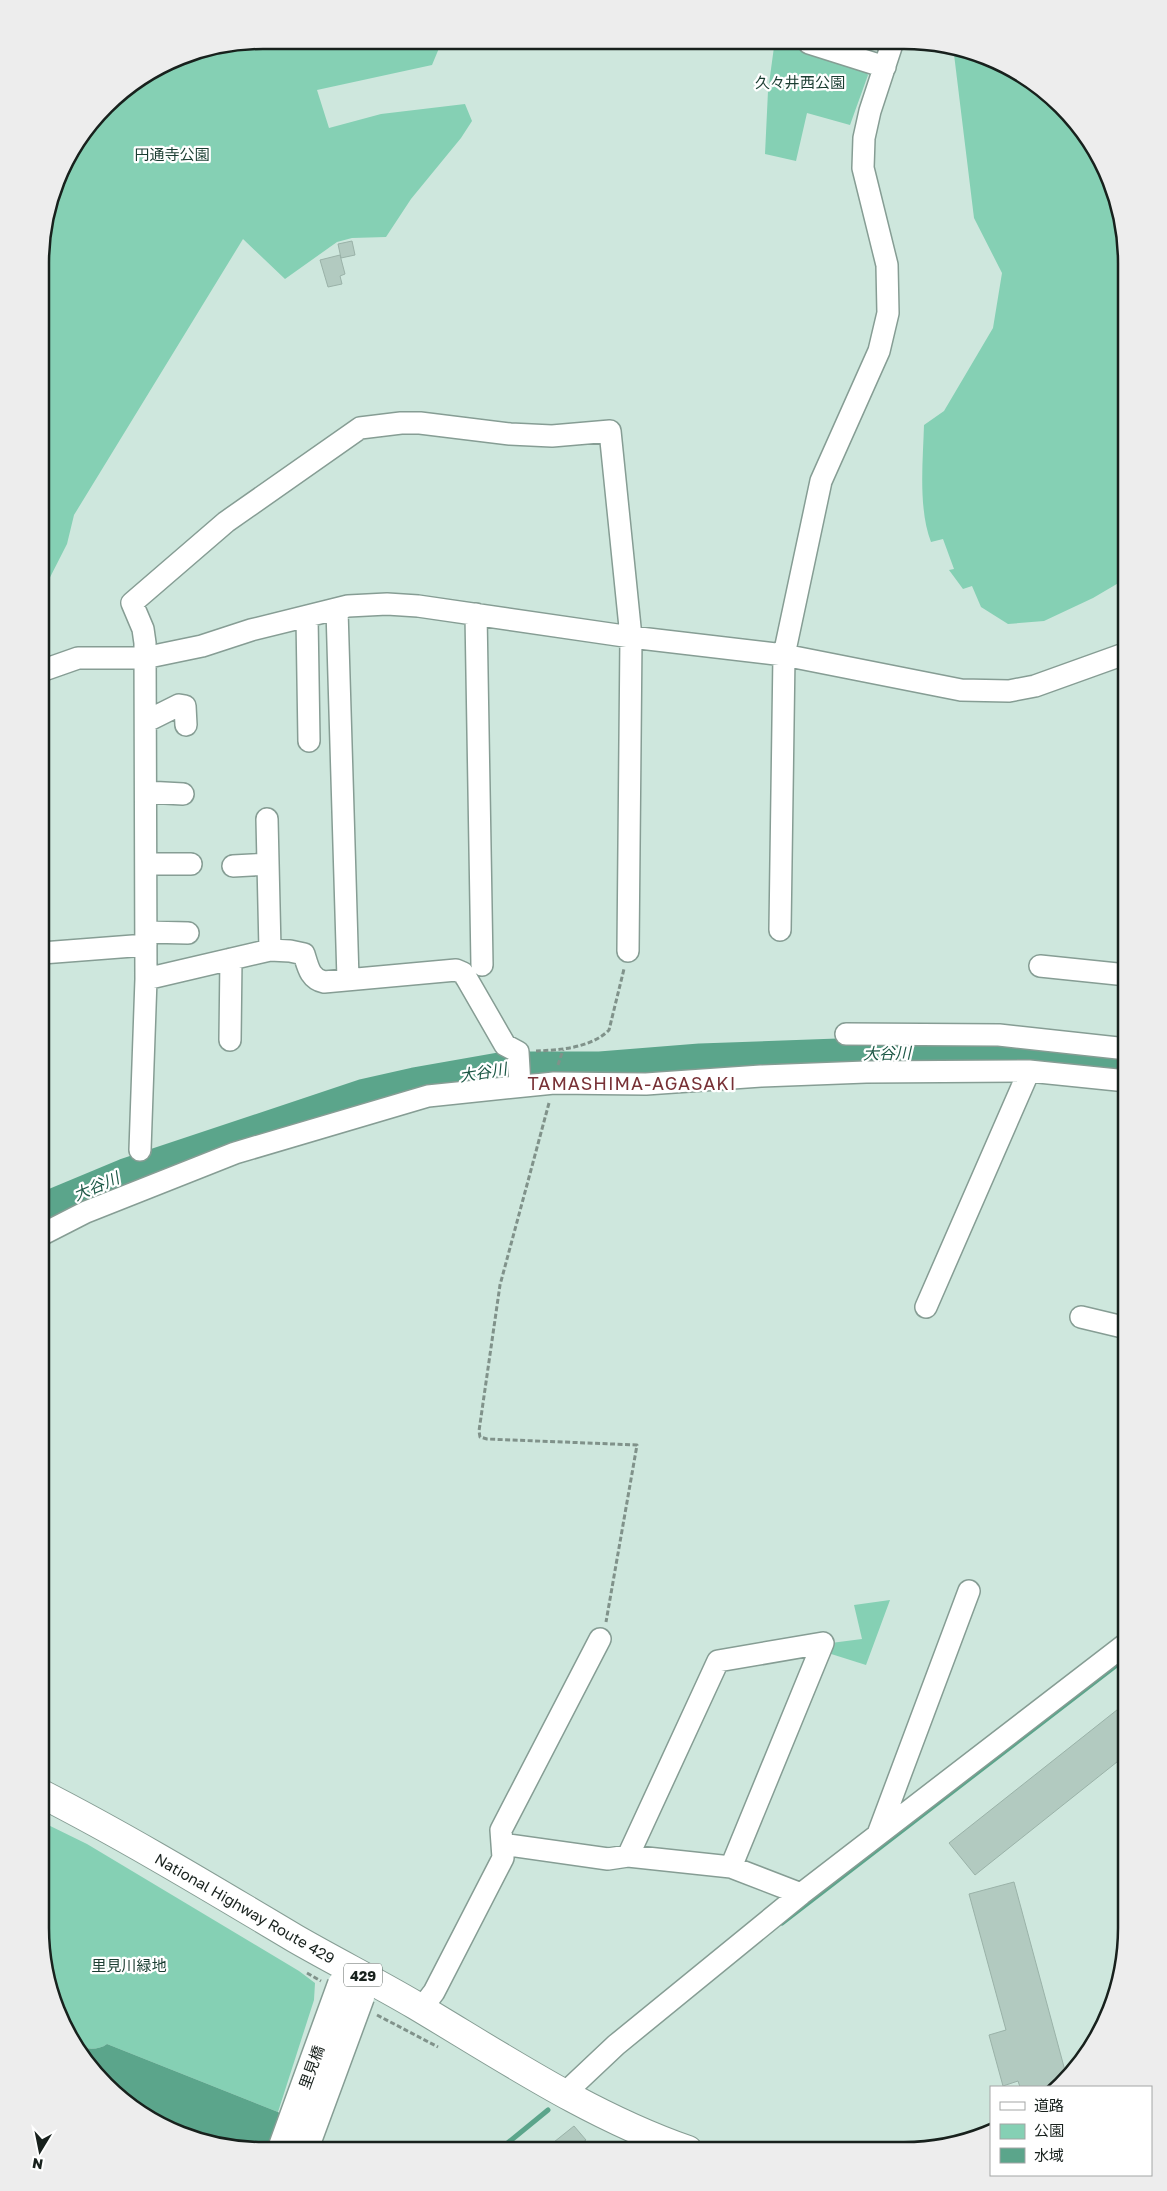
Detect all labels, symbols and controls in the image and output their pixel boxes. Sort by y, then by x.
park label: 久々井西公園 [755,73,845,91]
park label: 円通寺公園 [134,145,210,163]
water label: 大谷川 [863,1043,913,1063]
water label: 大谷川 [458,1058,510,1086]
district label: TAMASHIMA-AGASAKI [528,1072,736,1094]
water label: 大谷川 [70,1167,124,1205]
street label: National Highway Route 429 [152,1849,338,1967]
park label: 里見川緑地 [91,1956,167,1974]
road number: 429 [344,1964,382,1986]
street label: 里見橋 [295,2043,327,2091]
legend [990,2086,1152,2176]
text: 道路 [1034,2096,1064,2114]
text: 公園 [1034,2121,1064,2139]
north arrow [15,2126,65,2176]
text: 水域 [1034,2146,1064,2164]
text: N [31,2155,44,2174]

